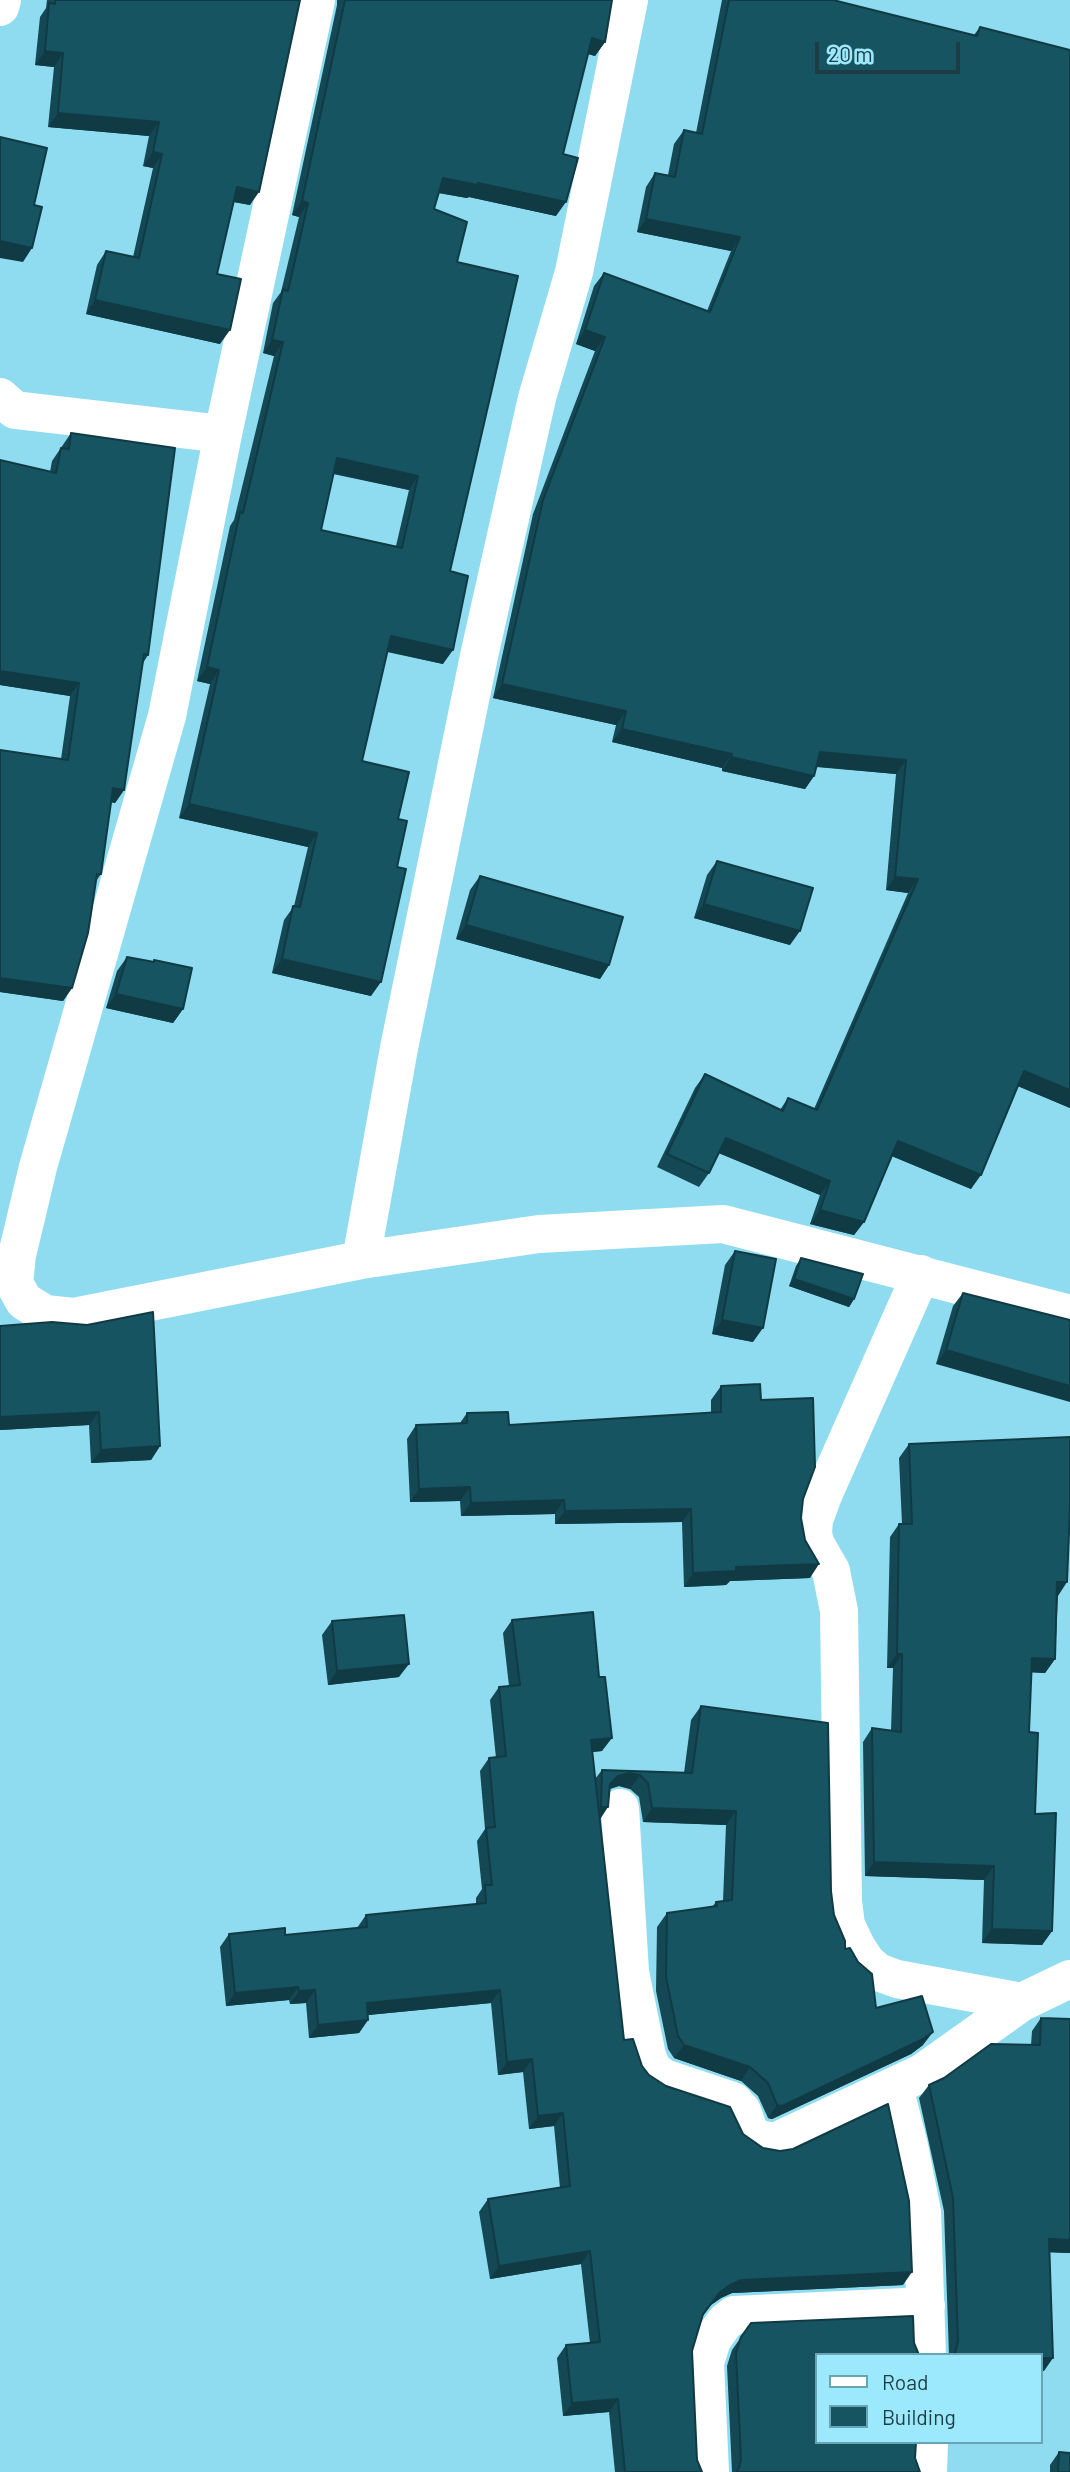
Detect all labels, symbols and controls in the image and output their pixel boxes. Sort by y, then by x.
scale bar [818,28,963,72]
text: 20 m [828,41,873,66]
legend [814,2353,1042,2444]
text: Road [882,2369,928,2394]
text: Building [882,2404,956,2429]

